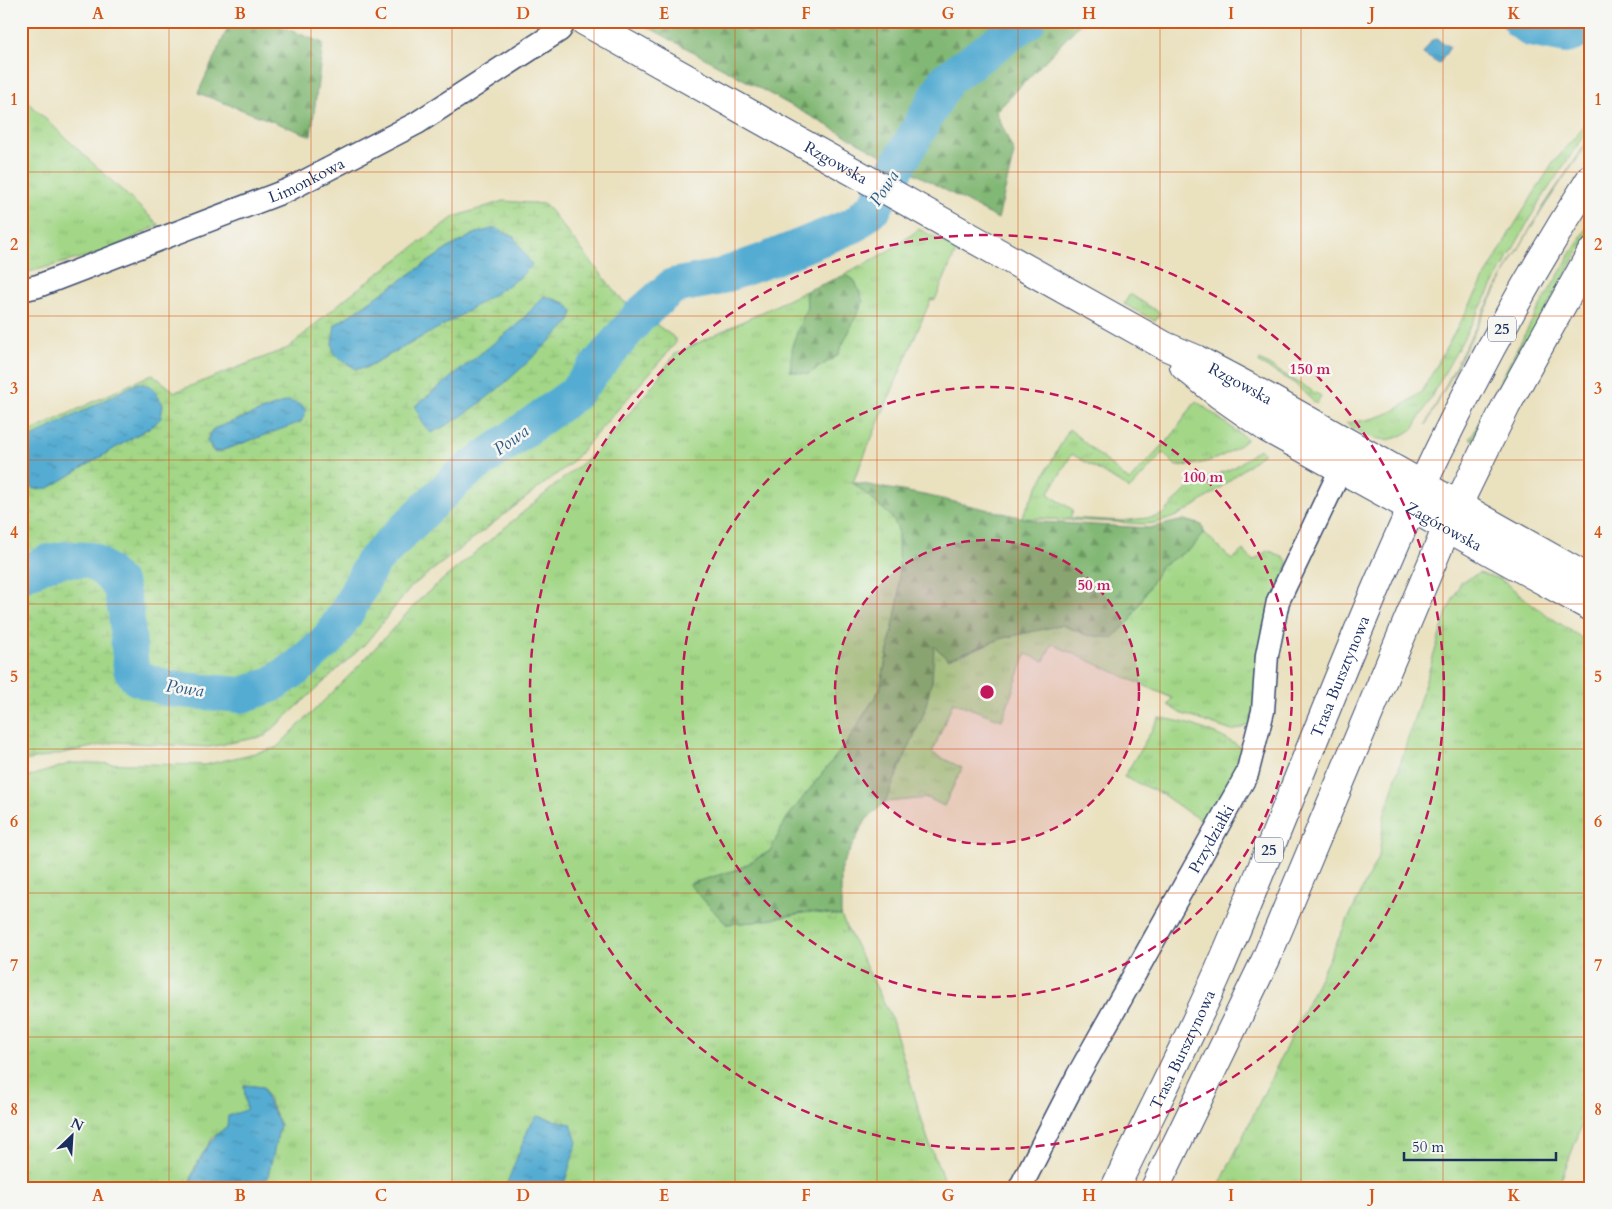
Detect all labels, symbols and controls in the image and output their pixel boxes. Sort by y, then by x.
text: A [92,3,104,25]
text: B [234,3,246,25]
text: C [375,3,387,25]
text: D [516,3,530,25]
text: E [659,3,669,25]
text: F [801,3,811,25]
text: G [941,3,955,25]
text: H [1082,3,1096,25]
text: I [1228,3,1234,25]
text: J [1367,3,1375,25]
text: K [1508,3,1521,25]
text: 1 [10,89,18,111]
text: 1 [1594,89,1602,111]
street label: Rzgowska [800,136,872,190]
street label: Limonkowa [265,153,349,209]
water label: Powa [864,165,905,211]
text: 2 [10,234,18,256]
text: 2 [1594,234,1602,256]
road number: 25 [1488,316,1516,342]
street label: Rzgowska [1204,358,1276,410]
text: 150 m [1290,359,1331,379]
text: 3 [10,378,18,400]
text: 3 [1594,378,1602,400]
water label: Powa [488,419,534,462]
text: 100 m [1183,467,1224,487]
street label: Zagórowska [1401,497,1486,557]
text: 4 [10,522,18,544]
text: 4 [1594,522,1602,544]
text: 50 m [1077,575,1111,595]
street label: Trasa Bursztynowa [1306,612,1375,741]
text: 5 [10,666,18,688]
text: 5 [1594,666,1602,688]
water label: Powa [164,673,206,704]
centre of rings [978,683,996,701]
street label: Przydziałki [1183,800,1240,878]
text: 6 [10,811,18,833]
text: 6 [1594,811,1602,833]
road number: 25 [1255,838,1283,862]
text: 7 [10,955,18,977]
text: 7 [1594,955,1602,977]
street label: Trasa Bursztynowa [1145,986,1221,1113]
text: 8 [10,1099,18,1121]
text: 8 [1594,1099,1602,1121]
north arrow [48,1112,98,1162]
text: N [68,1113,87,1136]
scale bar [1404,1129,1557,1161]
text: 50 m [1412,1137,1444,1157]
text: A [92,1185,104,1207]
text: B [234,1185,246,1207]
text: C [375,1185,387,1207]
text: D [516,1185,530,1207]
text: E [659,1185,669,1207]
text: F [801,1185,811,1207]
text: G [941,1185,955,1207]
text: H [1082,1185,1096,1207]
text: I [1228,1185,1234,1207]
text: J [1367,1185,1375,1207]
text: K [1508,1185,1521,1207]

